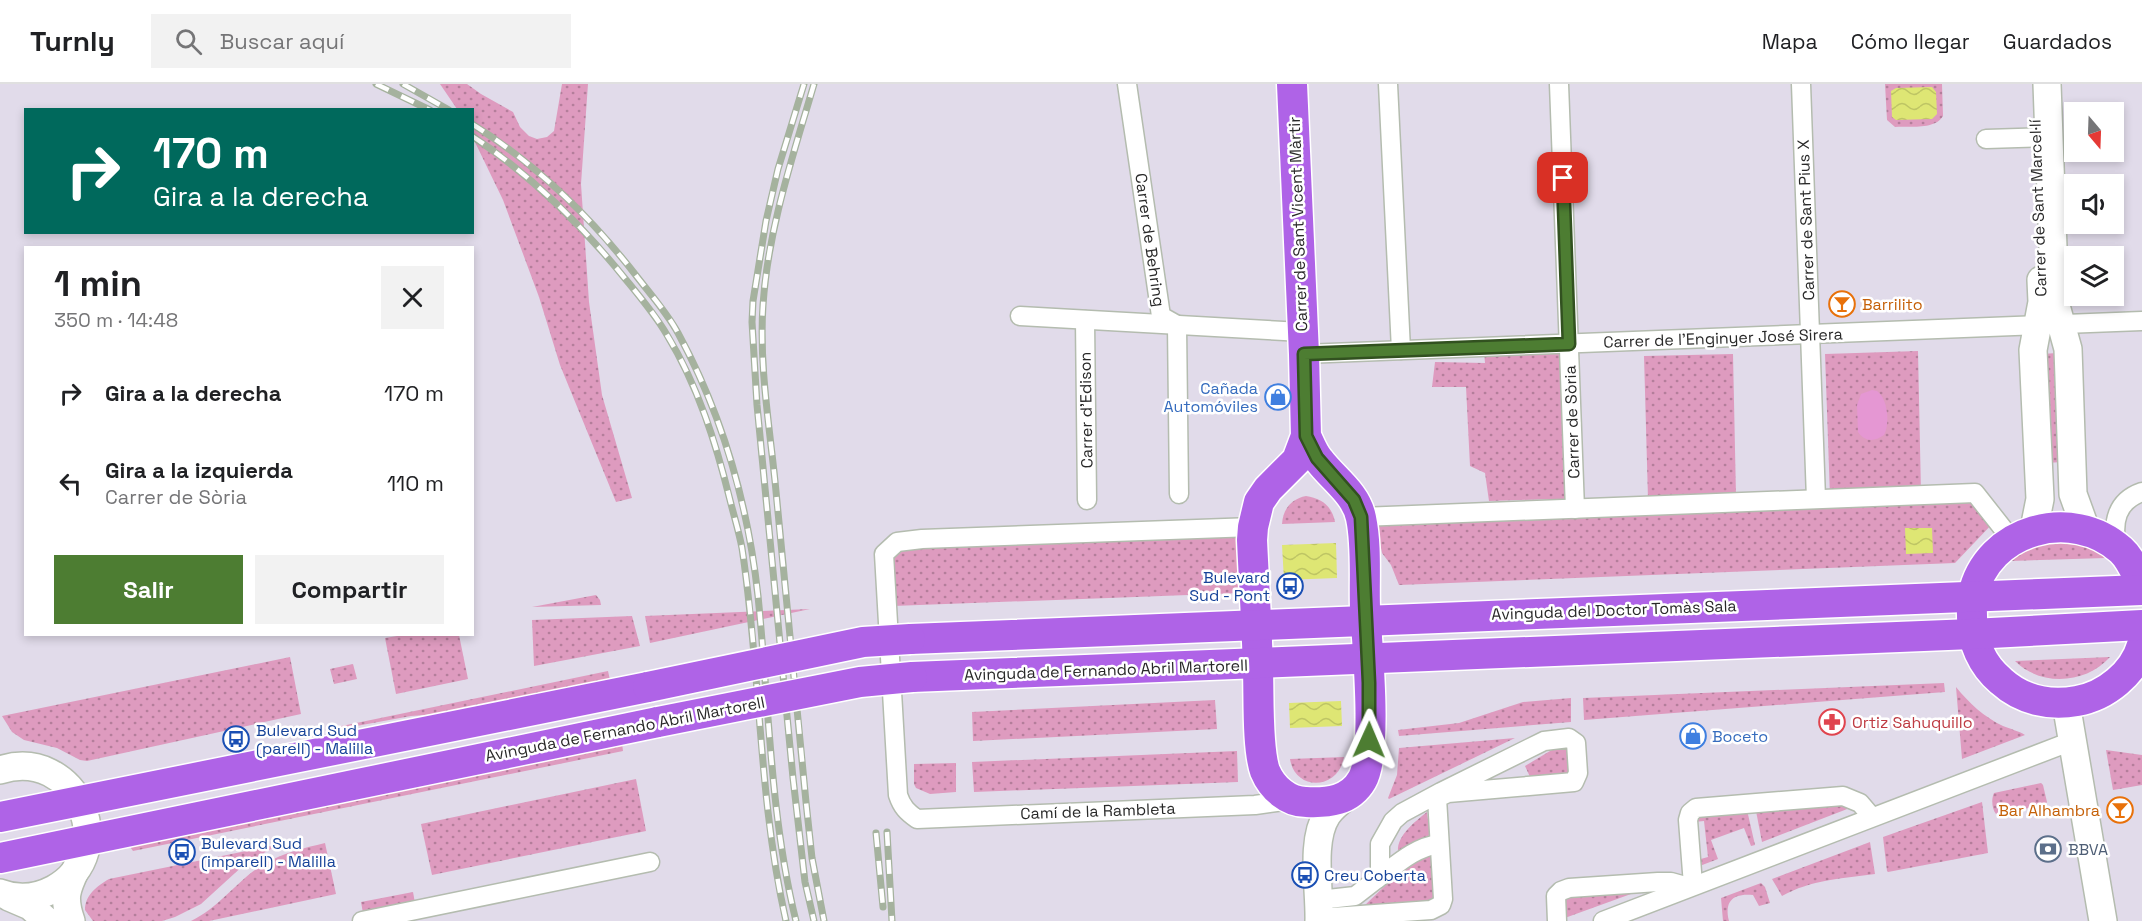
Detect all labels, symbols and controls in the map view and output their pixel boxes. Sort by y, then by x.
search box [151,14,571,68]
text: Turnly [30,23,115,59]
icon: search [172,25,205,58]
text: Buscar aquí [220,27,344,55]
text: Mapa [1762,28,1818,55]
text: Cómo llegar [1851,28,1970,55]
text: Guardados [2003,28,2112,55]
north arrow [2064,102,2124,162]
map controls [2064,102,2124,306]
street label: Carrer de Sant Vicent Màrtir [1284,116,1312,332]
street label: Carrer de Sant Marcel·lí [2024,119,2052,297]
text: 170 m [153,127,269,180]
icon: right [54,132,132,210]
street label: Carrer de Sant Pius X [1793,139,1819,301]
pin [1537,152,1588,203]
icon: arrive [1546,161,1579,194]
street label: Carrer de Behring [1130,172,1170,308]
button: sound [2064,174,2124,234]
text: Gira a la derecha [153,179,368,214]
button: layers [2064,246,2124,306]
text: 1 min [54,261,142,307]
button: close [381,266,444,329]
bar icon: Barrilito [1827,289,1857,319]
place label: Barrilito [1862,294,1923,315]
text: 350 m · 14:48 [54,307,178,333]
street label: Carrer de l'Enginyer José Sirera [1603,323,1843,353]
street label: Carrer d'Edison [1074,352,1098,468]
street label: Carrer de Sòria [1560,365,1584,479]
icon: right [54,377,87,410]
place label: Cañada Automóviles [1163,378,1258,417]
text: Gira a la derecha [105,379,282,407]
text: 170 m [384,379,444,407]
shop icon: Cañada Automóviles [1263,382,1293,412]
text: Gira a la izquierda [105,456,293,484]
icon: left [54,467,87,500]
text: 110 m [387,469,444,497]
text: Carrer de Sòria [105,484,247,510]
button: Salir [54,555,243,624]
button: Compartir [255,555,444,624]
place label: Bulevard Sud - Pont [1189,567,1270,606]
bus stop icon: Bulevard Sud - Pont [1275,571,1305,601]
street label: Avinguda del Doctor Tomàs Sala [1491,595,1737,625]
street label: Avinguda de Fernando Abril Martorell [964,655,1248,685]
street label: Avinguda de Fernando Abril Martorell [484,692,766,766]
pharmacy icon: Ortiz Sahuquillo [1817,707,1847,737]
position arrow [1337,708,1401,772]
place label: Ortiz Sahuquillo [1852,712,1973,733]
place label: Bulevard Sud (parell) - Malilla [256,720,373,759]
shop icon: Boceto [1678,721,1708,751]
bus stop icon: Bulevard Sud (parell) - Malilla [221,724,251,754]
place label: Boceto [1712,726,1768,747]
bar icon: Bar Alhambra [2105,795,2135,825]
street label: Camí de la Rambleta [1020,798,1176,824]
place label: Bar Alhambra [1998,800,2100,821]
place label: Bulevard Sud (imparell) - Malilla [201,833,336,872]
bank icon: BBVA [2033,834,2063,864]
bus stop icon: Bulevard Sud (imparell) - Malilla [167,837,197,867]
place label: BBVA [2068,839,2108,860]
bus stop icon: Creu Coberta [1290,860,1320,890]
place label: Creu Coberta [1324,865,1426,886]

